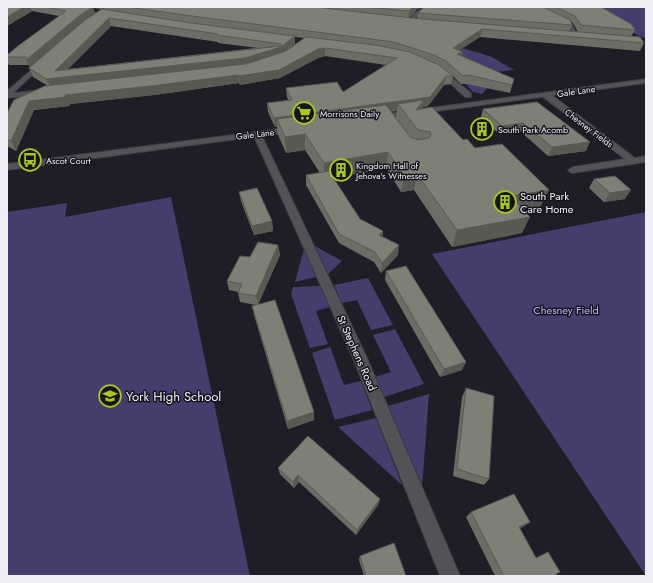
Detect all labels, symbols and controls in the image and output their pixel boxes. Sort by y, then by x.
street label: Gale Lane [556,82,596,100]
supermarket icon: Morrisons Daily [291,100,317,126]
street label: Chesney Fields [562,106,616,151]
place label: Morrisons Daily [320,107,379,120]
building icon: South Park Acomb [469,116,495,142]
place label: South Park Acomb [498,123,568,136]
street label: Gale Lane [235,125,275,143]
bus stop icon: Ascot Court [17,147,43,173]
place label: Ascot Court [46,154,92,167]
building icon: Kingdom Hall of Jehova's Witnesses [328,157,354,183]
place label: Kingdom Hall of Jehova's Witnesses [355,159,427,182]
place label: South Park Care Home [520,188,574,217]
building icon: South Park Care Home [492,189,518,215]
park label: Chesney Field [533,302,599,318]
street label: St Stephens Road [333,313,381,393]
school or university icon: York High School [97,383,123,409]
place label: York High School [126,387,221,406]

